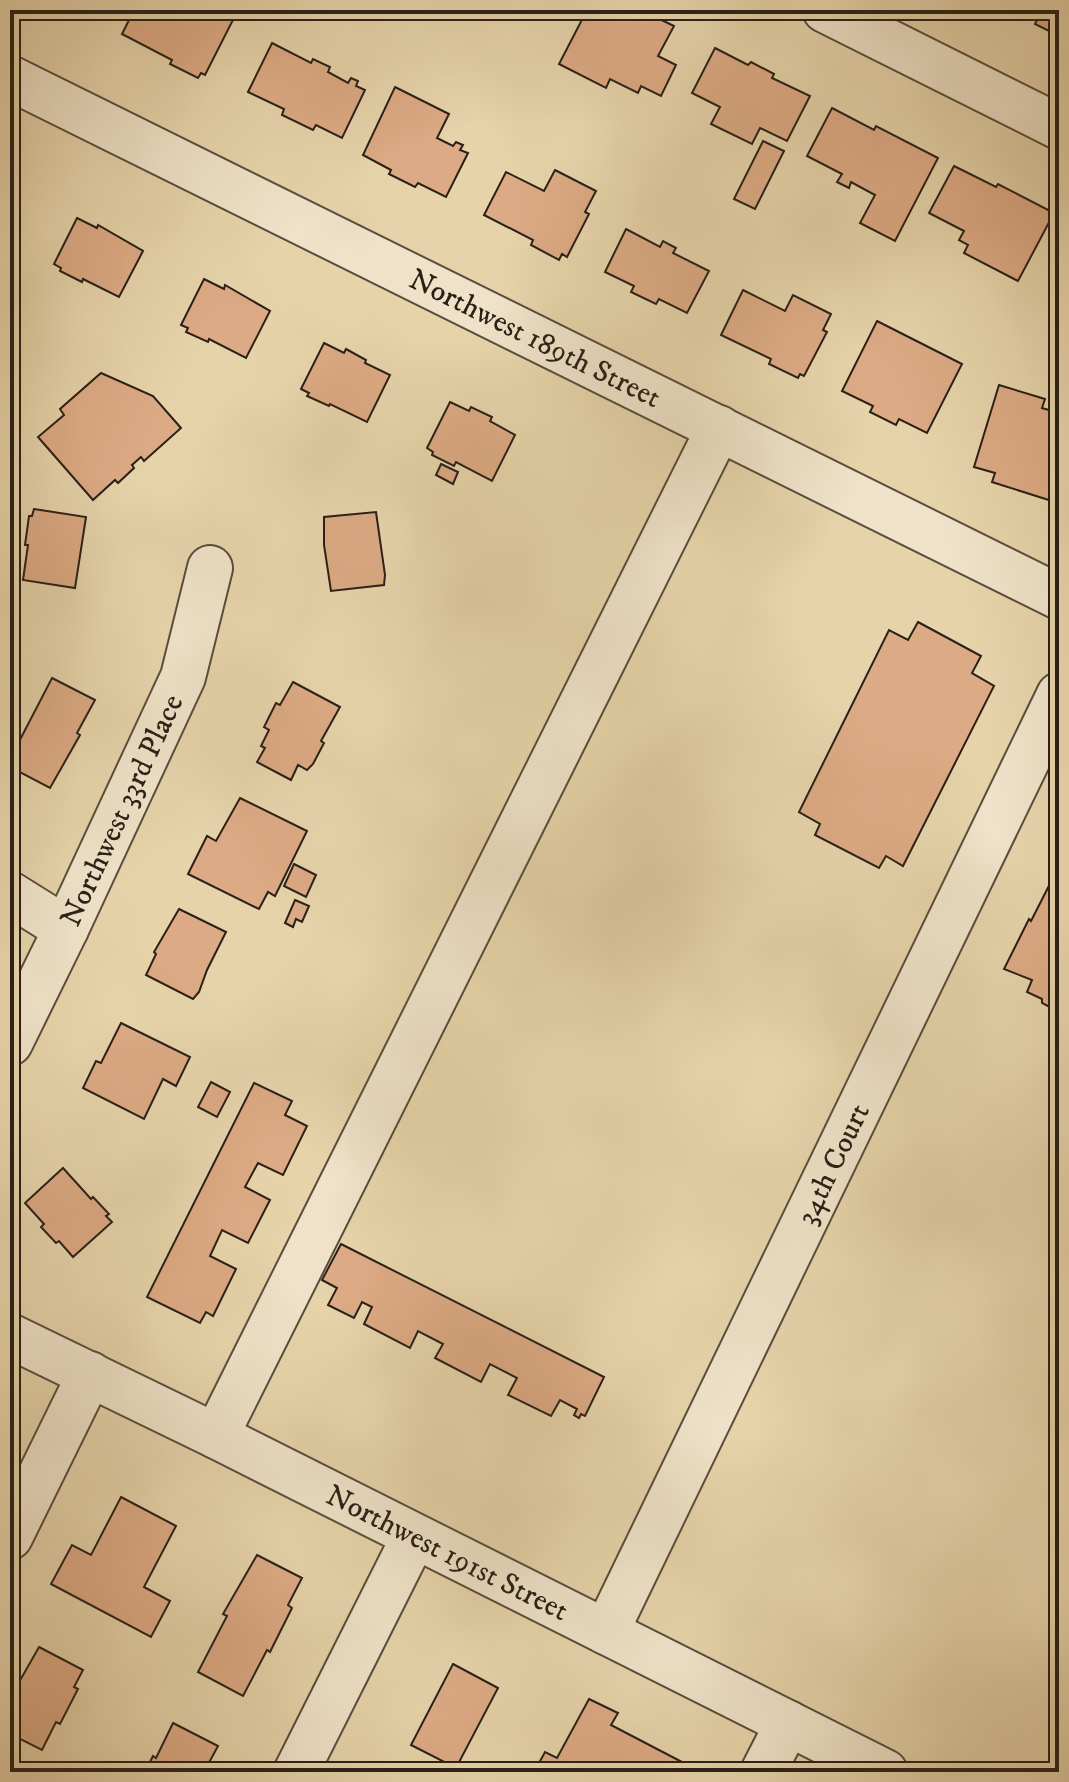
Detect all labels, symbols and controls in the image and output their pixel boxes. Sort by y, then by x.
street label: Northwest 189th Street [403,261,667,417]
street label: Northwest 33rd Place [53,689,192,933]
street label: 34th Court [789,1098,879,1231]
street label: Northwest 191st Street [319,1477,574,1630]

